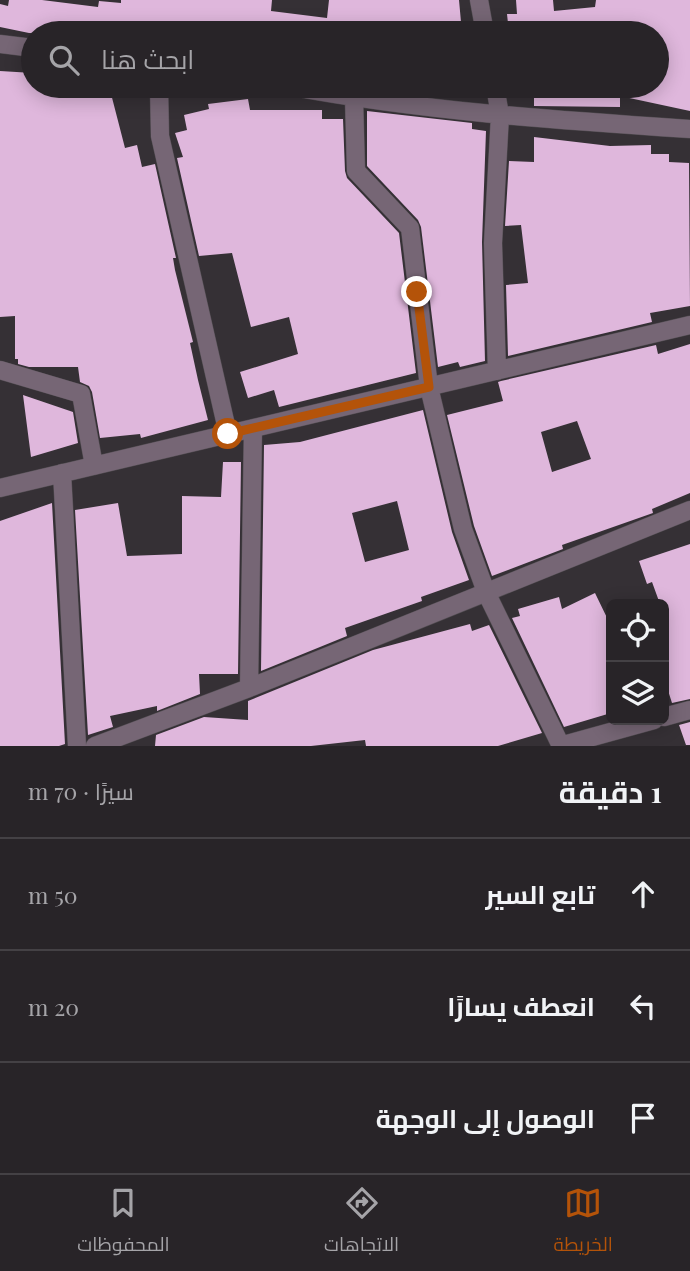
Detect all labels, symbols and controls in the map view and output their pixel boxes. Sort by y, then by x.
search box [21,21,669,98]
icon: search [45,41,83,79]
text: ابحث هنا [101,41,194,76]
route end [401,276,432,307]
route start [212,418,243,449]
map controls [606,599,669,725]
button: locate [606,599,669,662]
button: layers [606,662,669,725]
text: 1 دقيقة [559,771,662,811]
text: سيرًا · 70 m [28,775,134,806]
icon: ahead [624,875,662,913]
text: تابع السير [486,876,595,911]
text: 50 m [28,879,78,910]
icon: left [624,987,662,1025]
text: انعطف يسارًا [447,988,595,1023]
text: 20 m [28,991,79,1022]
icon: arrive [624,1099,662,1137]
text: الوصول إلى الوجهة [376,1100,595,1135]
tab: المحفوظات [77,1184,170,1262]
tab: الاتجاهات [324,1184,399,1262]
tab: الخريطة [554,1184,613,1262]

